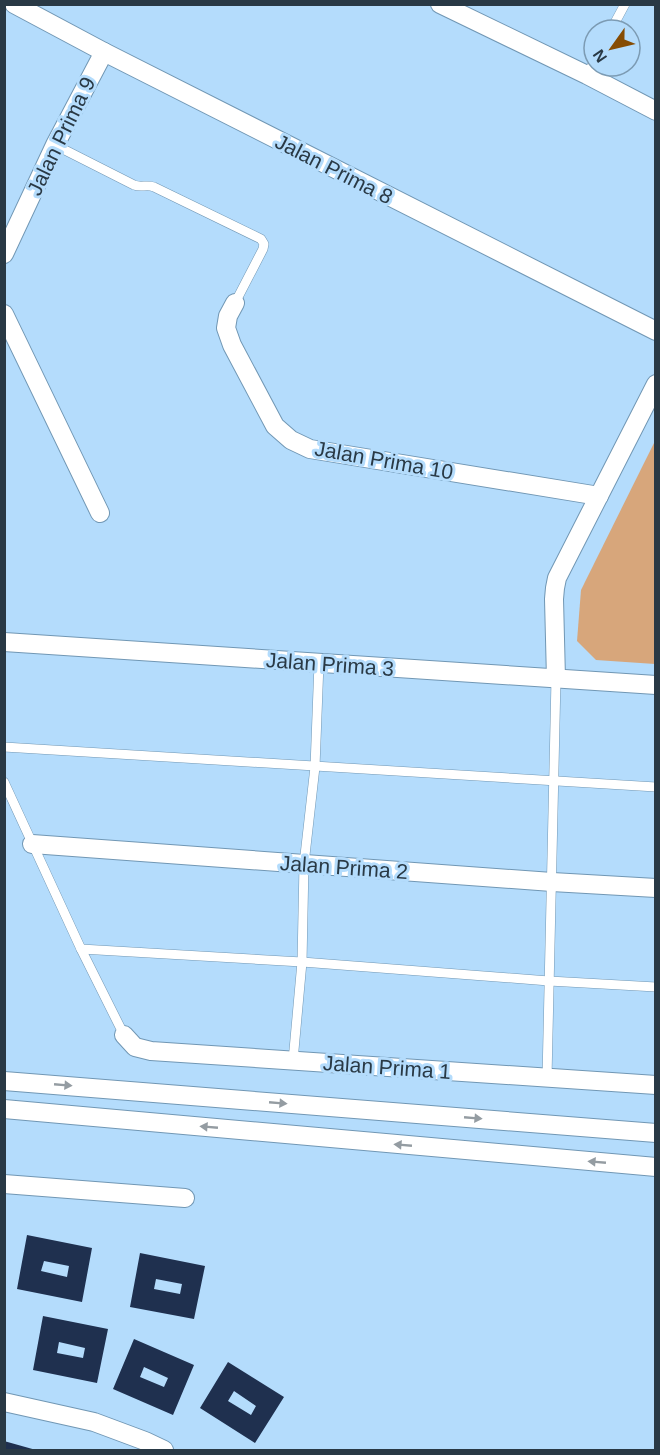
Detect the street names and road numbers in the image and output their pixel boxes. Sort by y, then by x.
street label: Jalan Prima 9 [23,73,99,199]
street label: Jalan Prima 8 [272,130,396,208]
street label: Jalan Prima 10 [313,437,455,483]
street label: Jalan Prima 3 [265,648,395,680]
street label: Jalan Prima 2 [279,851,409,883]
street label: Jalan Prima 1 [322,1051,452,1083]

